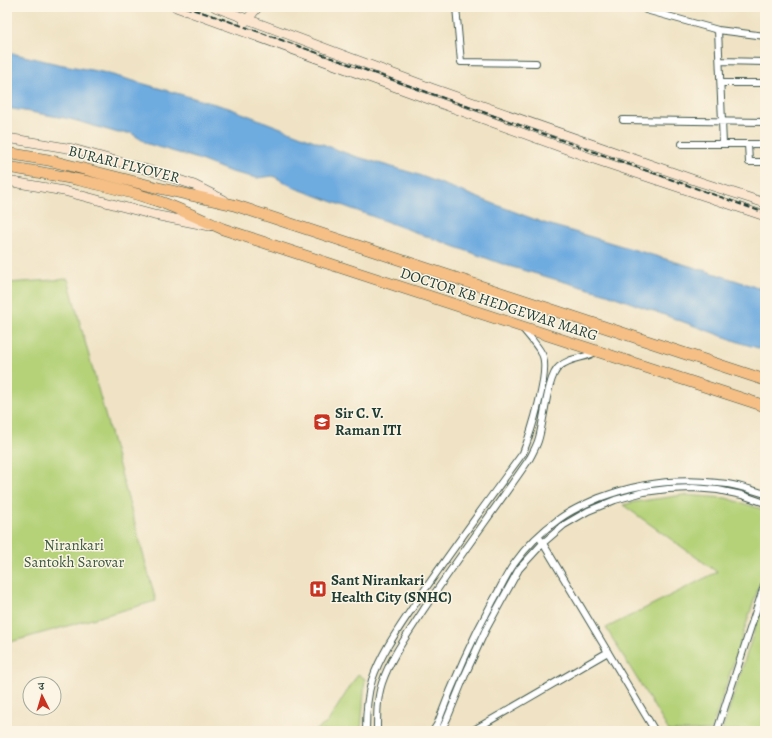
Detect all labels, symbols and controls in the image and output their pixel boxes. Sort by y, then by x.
street label: BURARI FLYOVER [66,140,183,188]
street label: DOCTOR KB HEDGEWAR MARG [398,263,600,345]
place label: Sir C. V. Raman ITI [335,403,402,440]
school or university icon: Sir C. V. Raman ITI [312,412,332,432]
park label: Nirankari Santokh Sarovar [24,535,124,572]
place label: Sant Nirankari Health City (SNHC) [331,570,452,607]
hospital icon: Sant Nirankari Health City (SNHC) [308,579,328,599]
north arrow [22,676,62,716]
text: उ [37,679,46,694]

